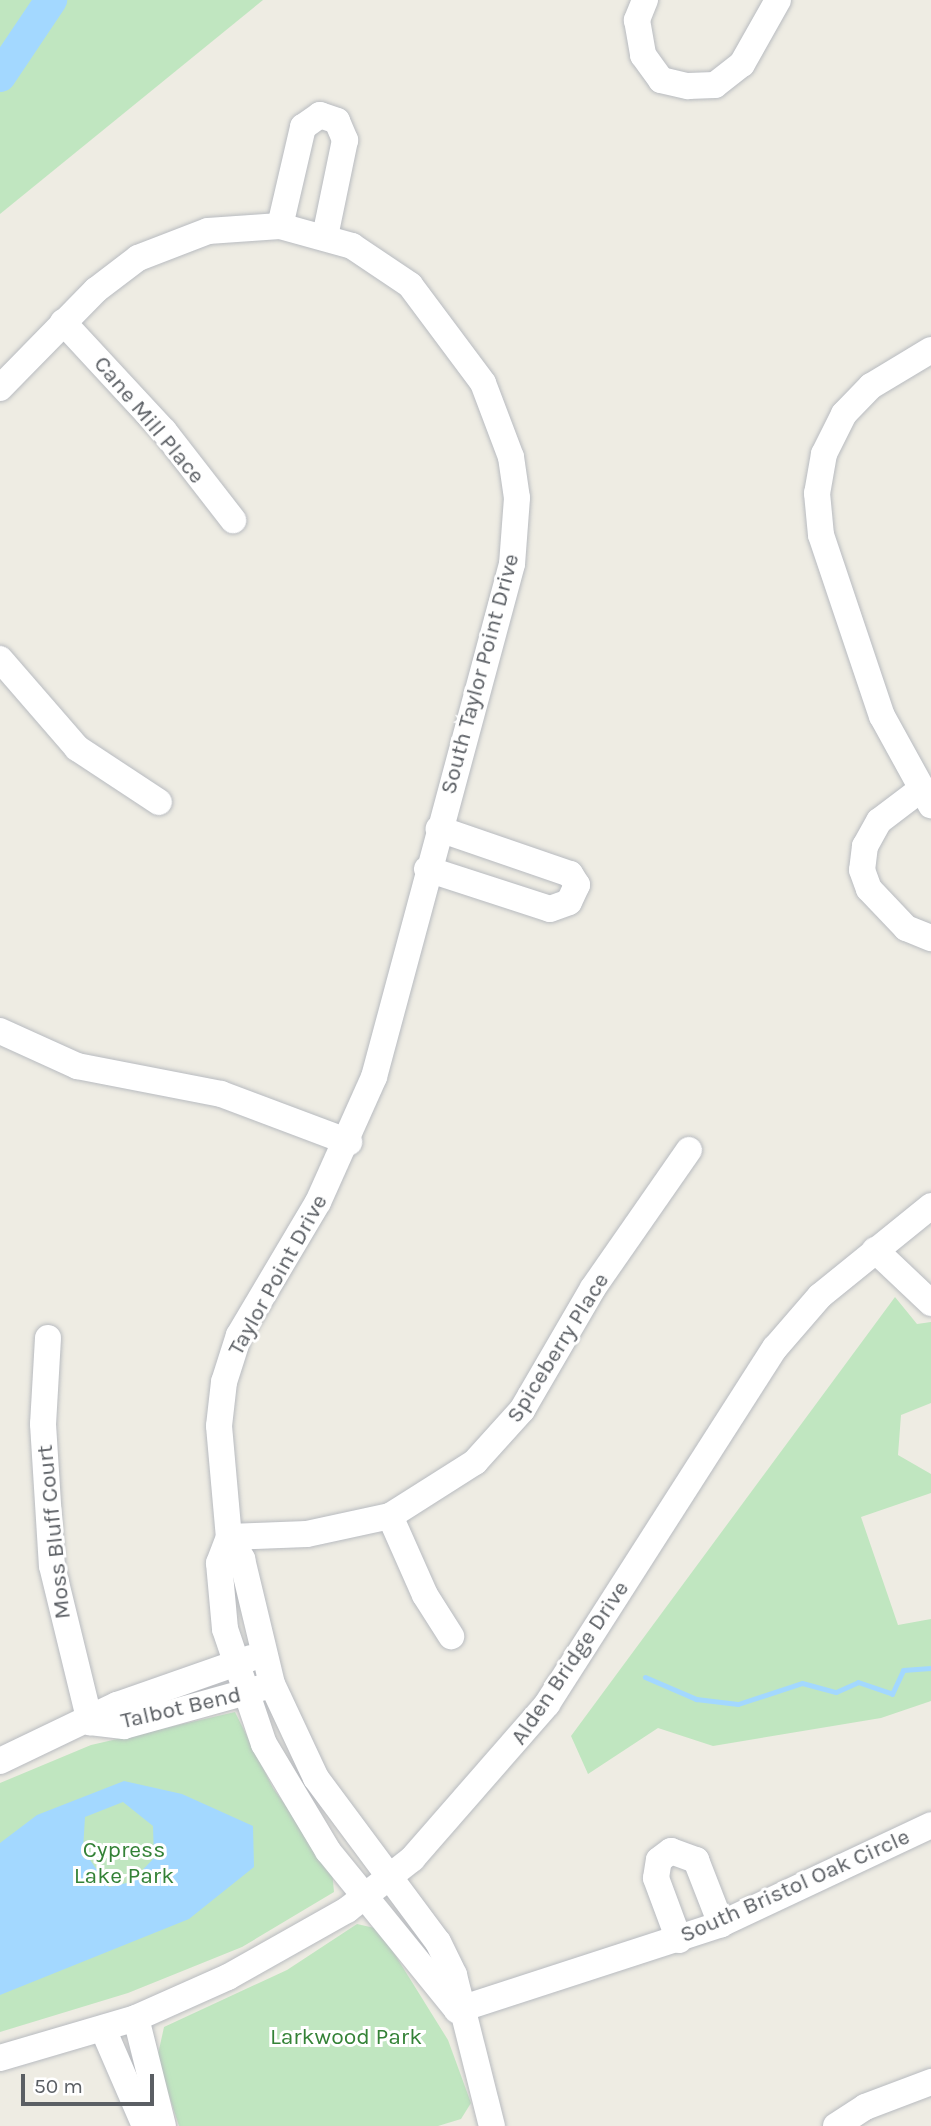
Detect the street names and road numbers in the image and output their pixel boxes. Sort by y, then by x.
street label: Cane Mill Place [88,351,210,489]
street label: South Taylor Point Drive [435,551,525,797]
street label: Taylor Point Drive [222,1190,334,1360]
street label: Spiceberry Place [501,1268,615,1428]
street label: Moss Bluff Court [31,1443,77,1621]
street label: Alden Bridge Drive [505,1576,635,1750]
street label: Talbot Bend [118,1681,244,1735]
street label: South Bristol Oak Circle [676,1823,914,1949]

